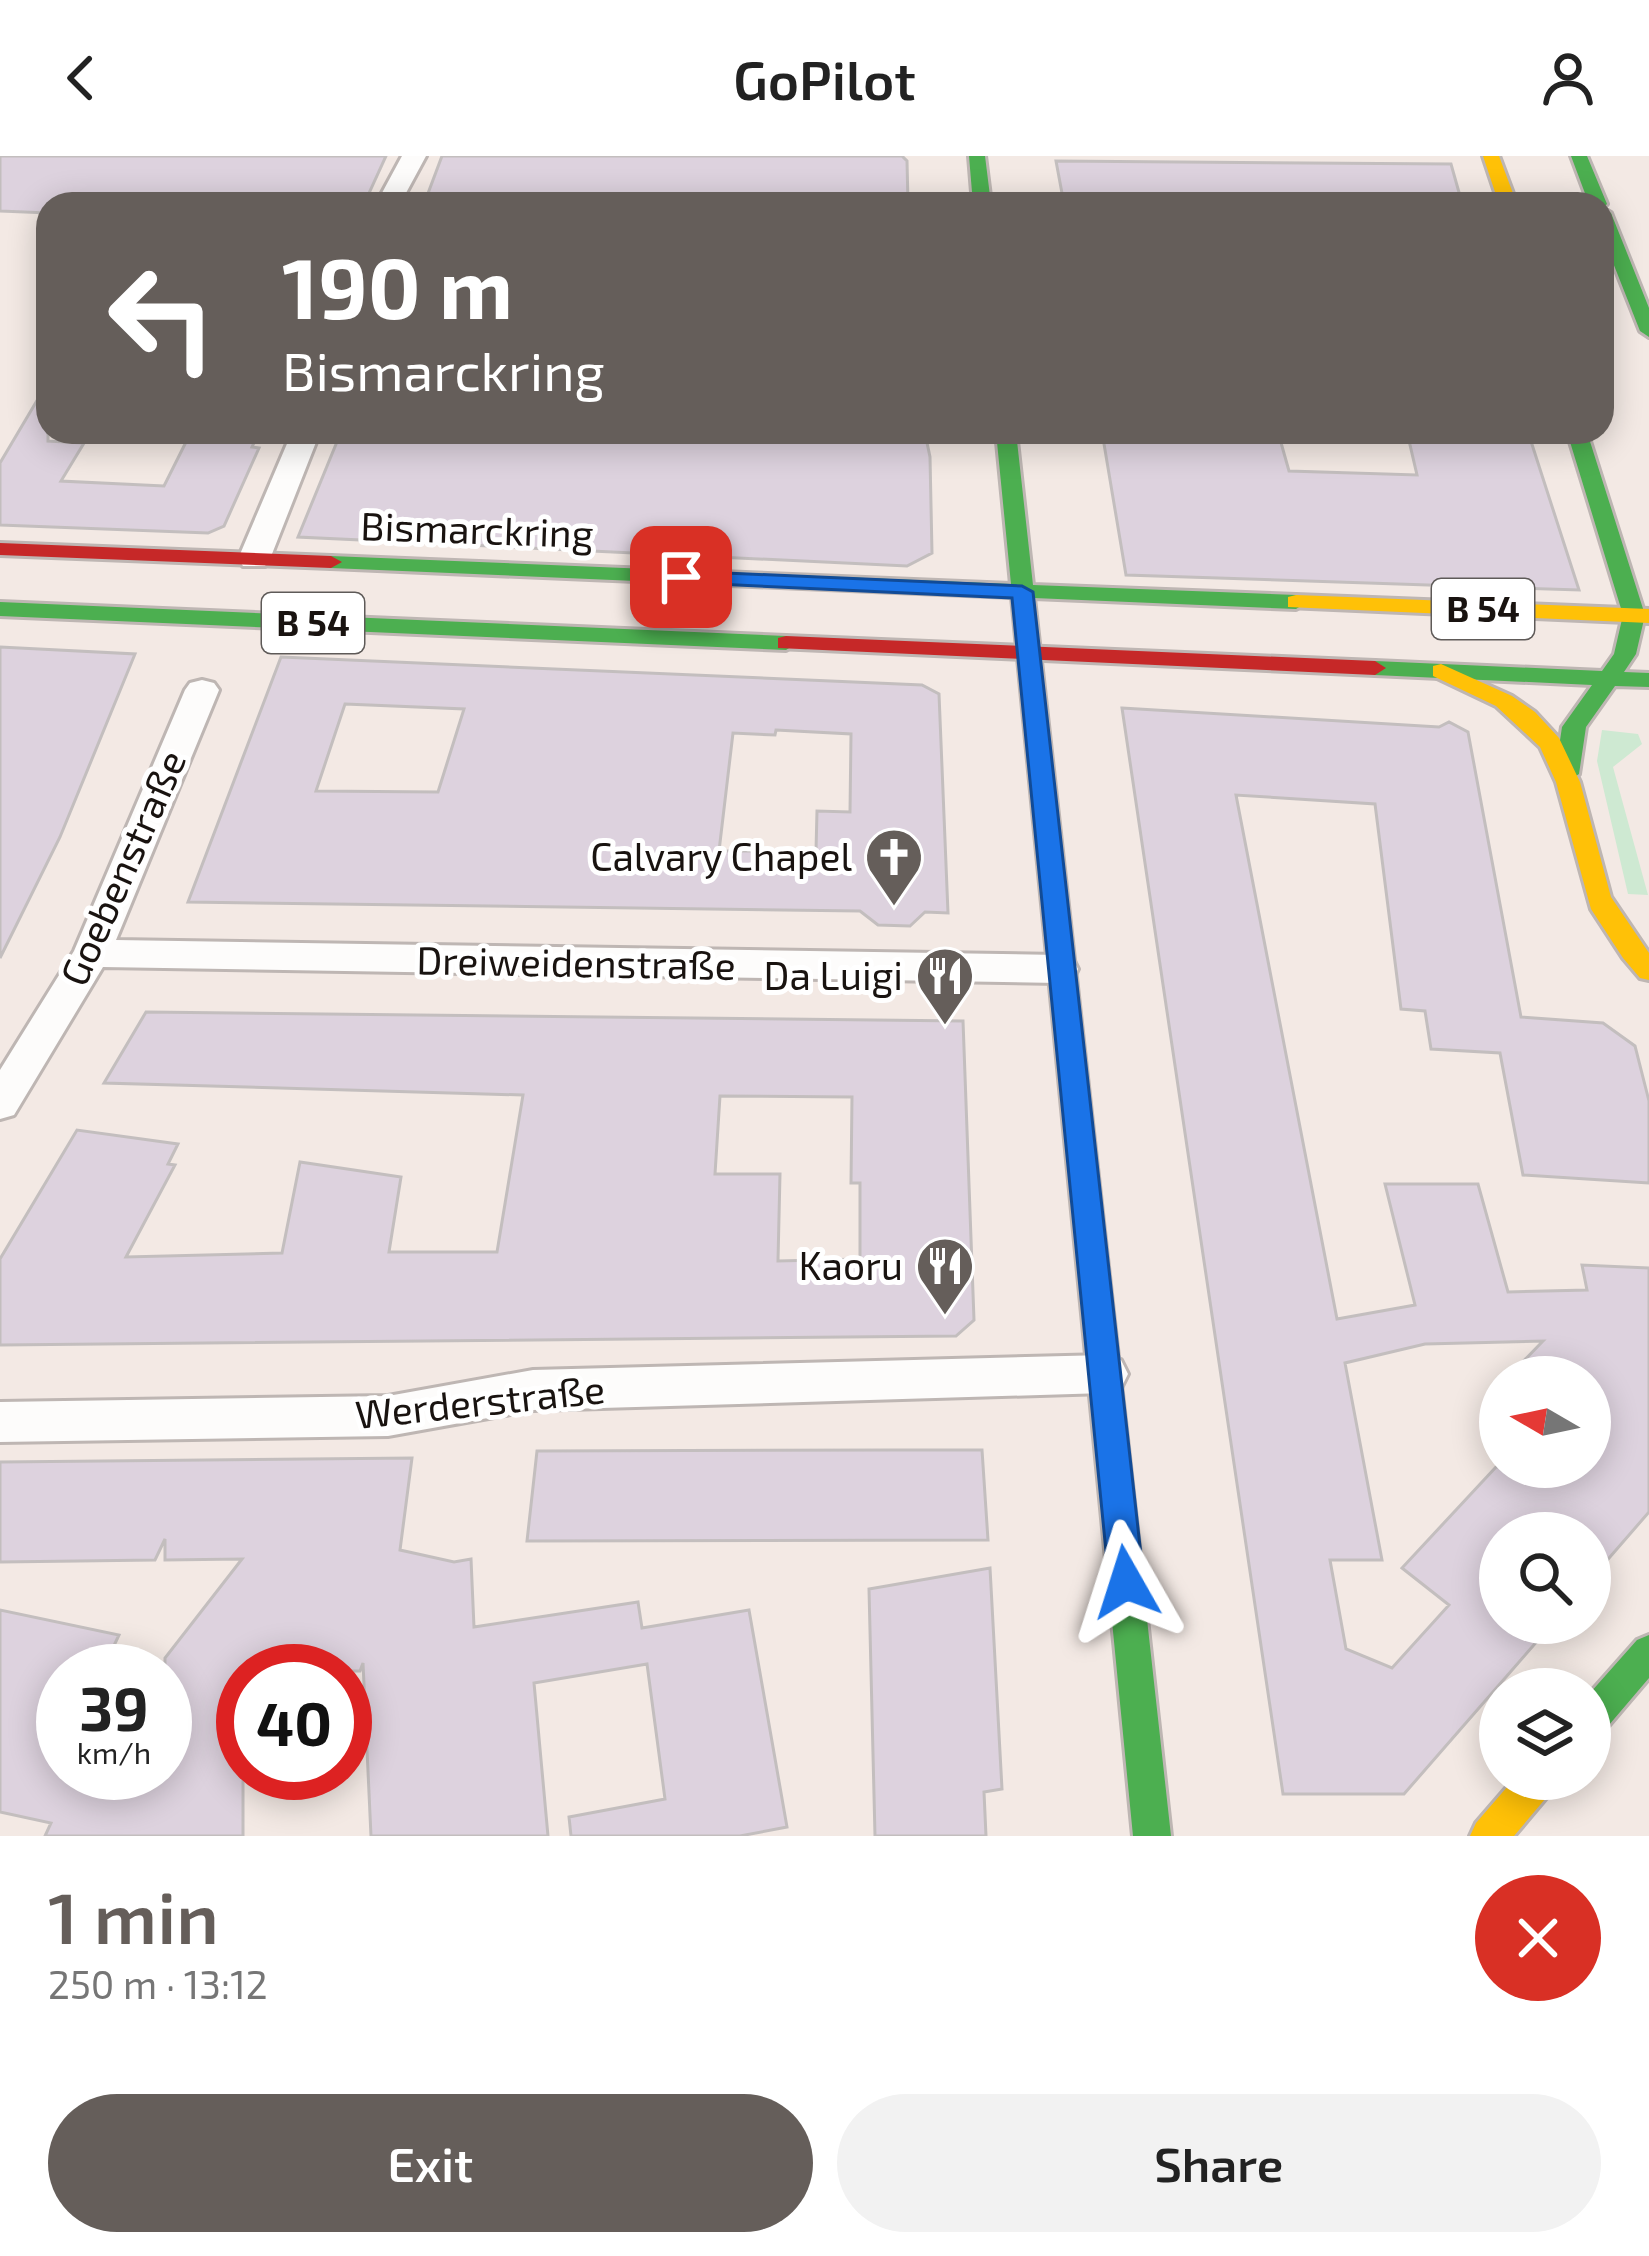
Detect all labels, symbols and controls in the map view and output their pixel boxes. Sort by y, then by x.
icon: back [48,45,114,111]
icon: person [1535,45,1601,111]
text: GoPilot [733,46,916,111]
text: 190 m [282,235,513,336]
icon: left [84,240,240,396]
text: Bismarckring [282,337,605,402]
street label: Bismarckring [360,501,594,556]
pin [630,526,732,628]
icon: arrive [648,544,714,610]
road number: B 54 [1432,579,1534,639]
road number: B 54 [262,593,364,653]
street label: Goebenstraße [49,743,194,992]
church icon: Calvary Chapel [863,826,925,908]
place label: Calvary Chapel [590,832,852,879]
street label: Dreiweidenstraße [416,935,736,988]
restaurant icon: Da Luigi [914,945,976,1027]
place label: Da Luigi [764,951,903,998]
restaurant icon: Kaoru [914,1235,976,1317]
place label: Kaoru [799,1241,903,1288]
north arrow [1479,1356,1611,1488]
map controls [1479,1356,1611,1800]
street label: Werderstraße [353,1364,607,1437]
button: search [1479,1512,1611,1644]
position arrow [1063,1519,1189,1645]
speed limit sign: 40 [216,1644,372,1800]
button: layers [1479,1668,1611,1800]
text: 39 [79,1671,149,1743]
text: km/h [77,1734,151,1770]
text: 1 min [48,1872,219,1958]
button: close [1475,1875,1601,2001]
text: 250 m · 13:12 [48,1960,268,2007]
button: Exit [48,2094,813,2232]
button: Share [837,2094,1601,2232]

